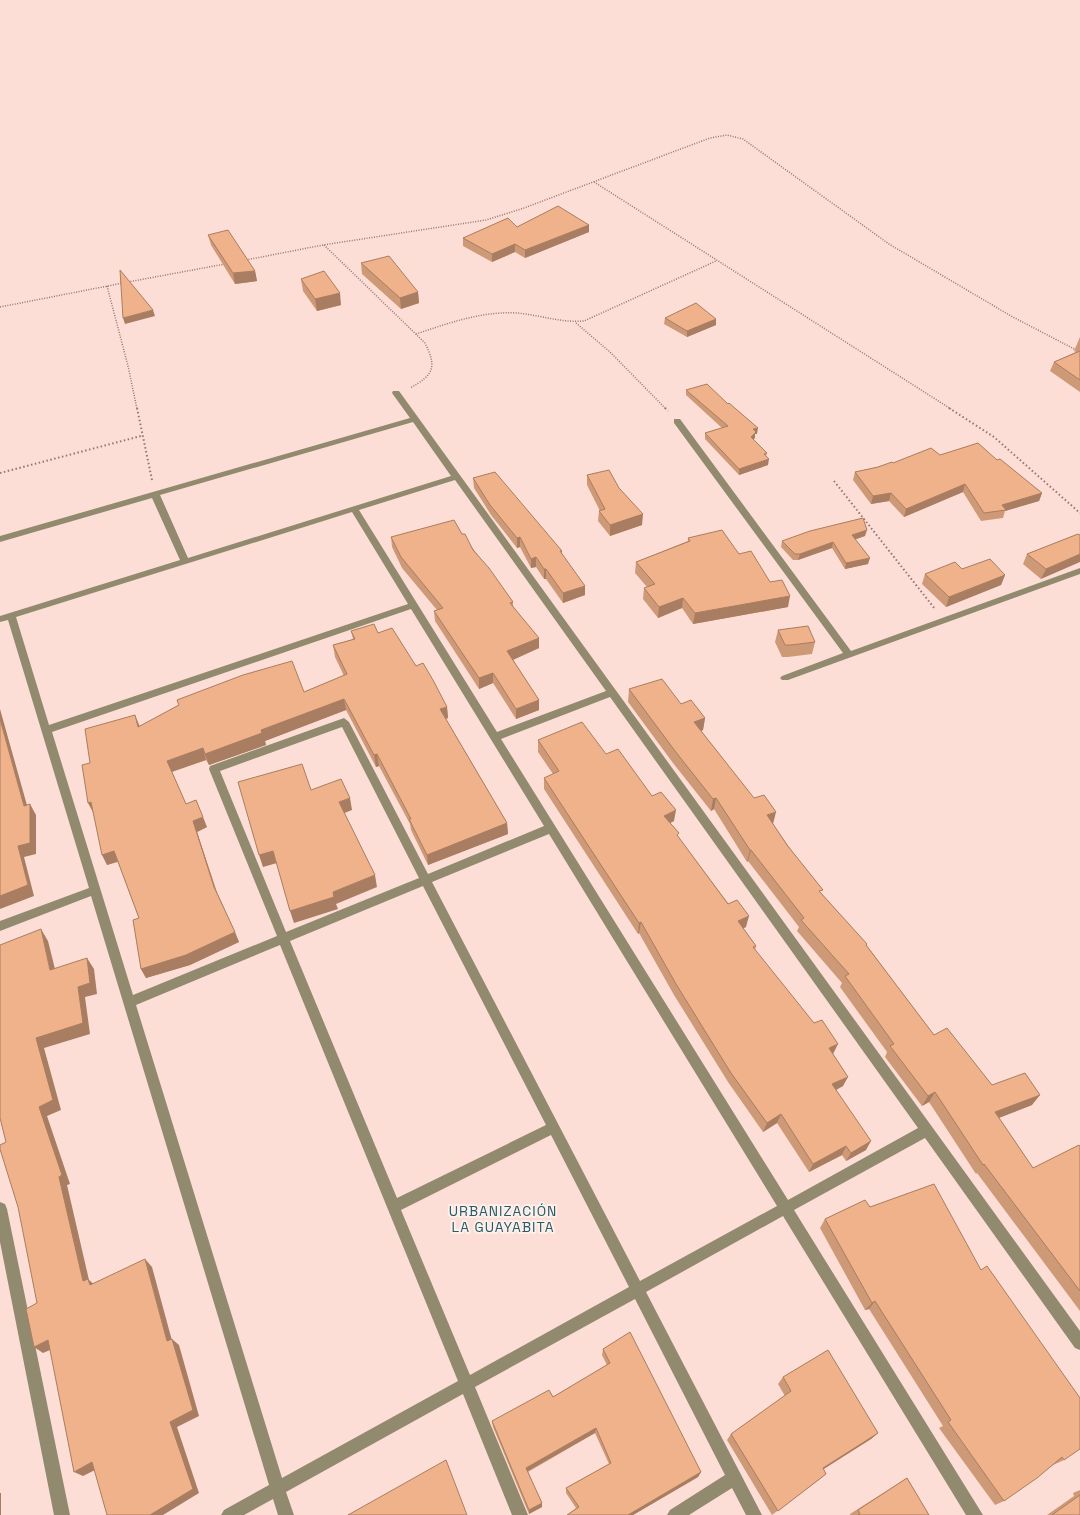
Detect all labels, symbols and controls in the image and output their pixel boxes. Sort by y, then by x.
district label: URBANIZACIÓN LA GUAYABITA [449,1202,557,1236]

